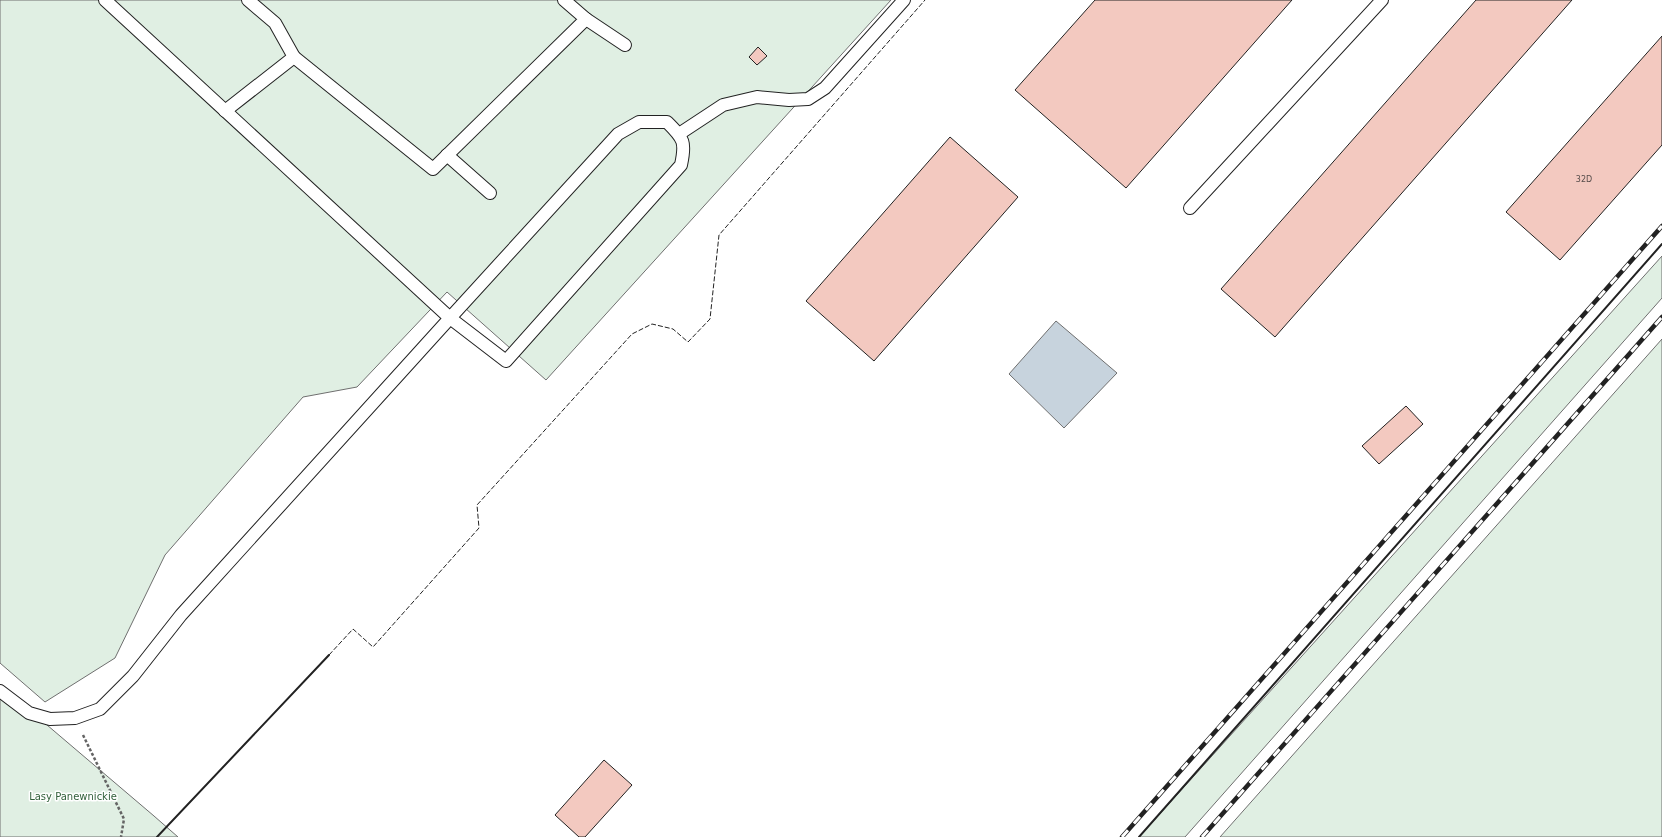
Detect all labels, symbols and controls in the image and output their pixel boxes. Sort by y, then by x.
house number: 32D [1576,175,1592,184]
park label: Lasy Panewnickie [29,791,117,802]

